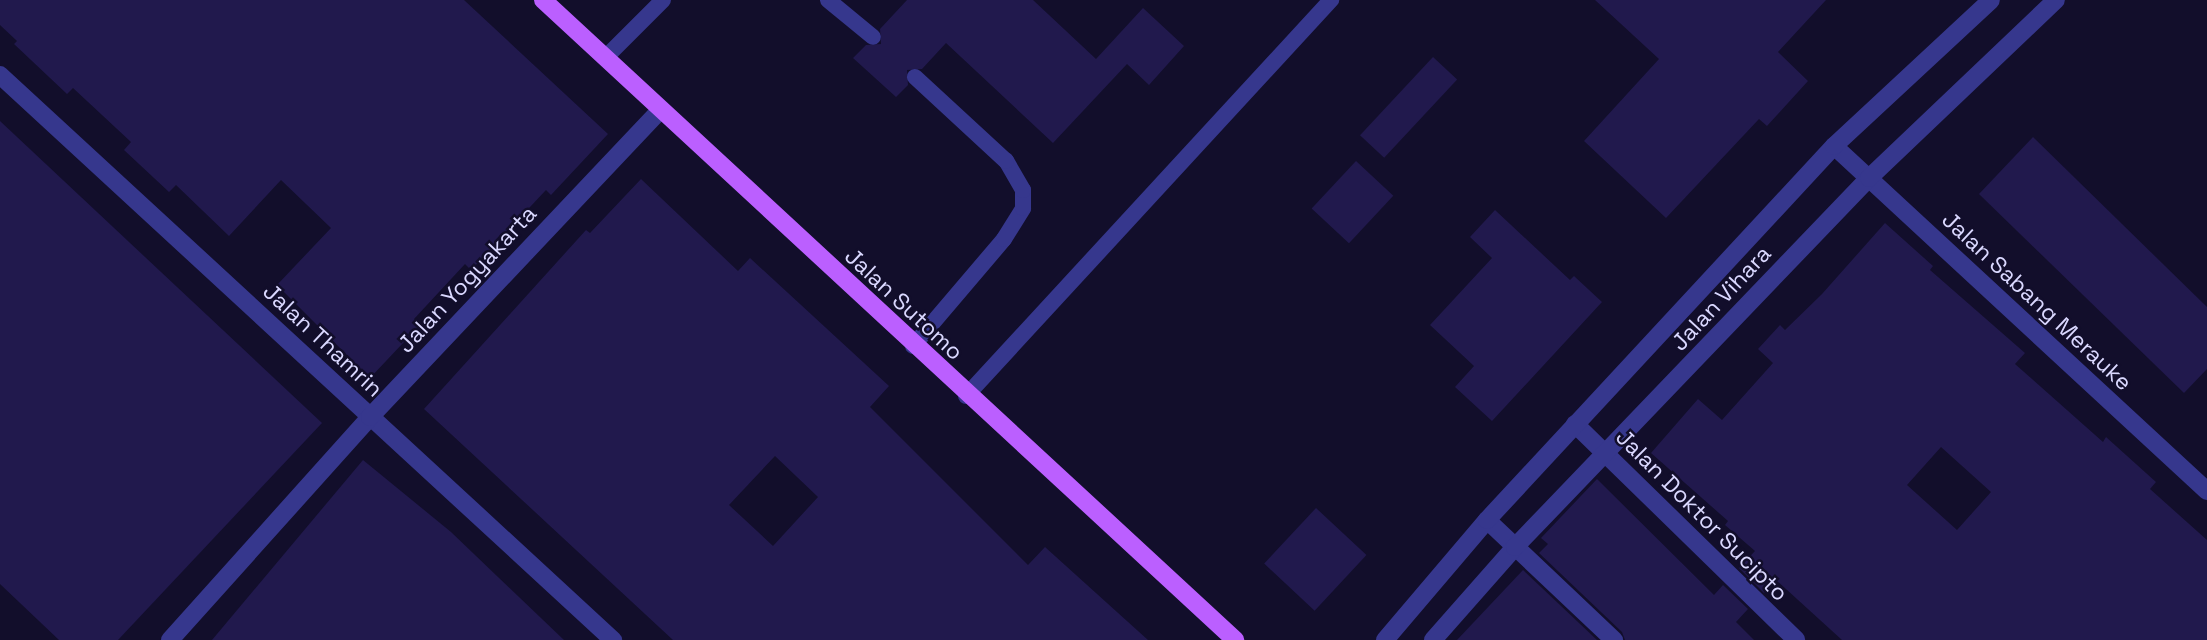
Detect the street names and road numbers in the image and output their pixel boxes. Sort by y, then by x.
street label: Jalan Yogyakarta [392,200,542,358]
street label: Jalan Sabang Merauke [1936,206,2138,396]
street label: Jalan Vihara [1665,240,1777,356]
street label: Jalan Sutomo [839,242,969,366]
street label: Jalan Thamrin [257,277,389,403]
street label: Jalan Doktor Sucipto [1610,423,1794,607]

